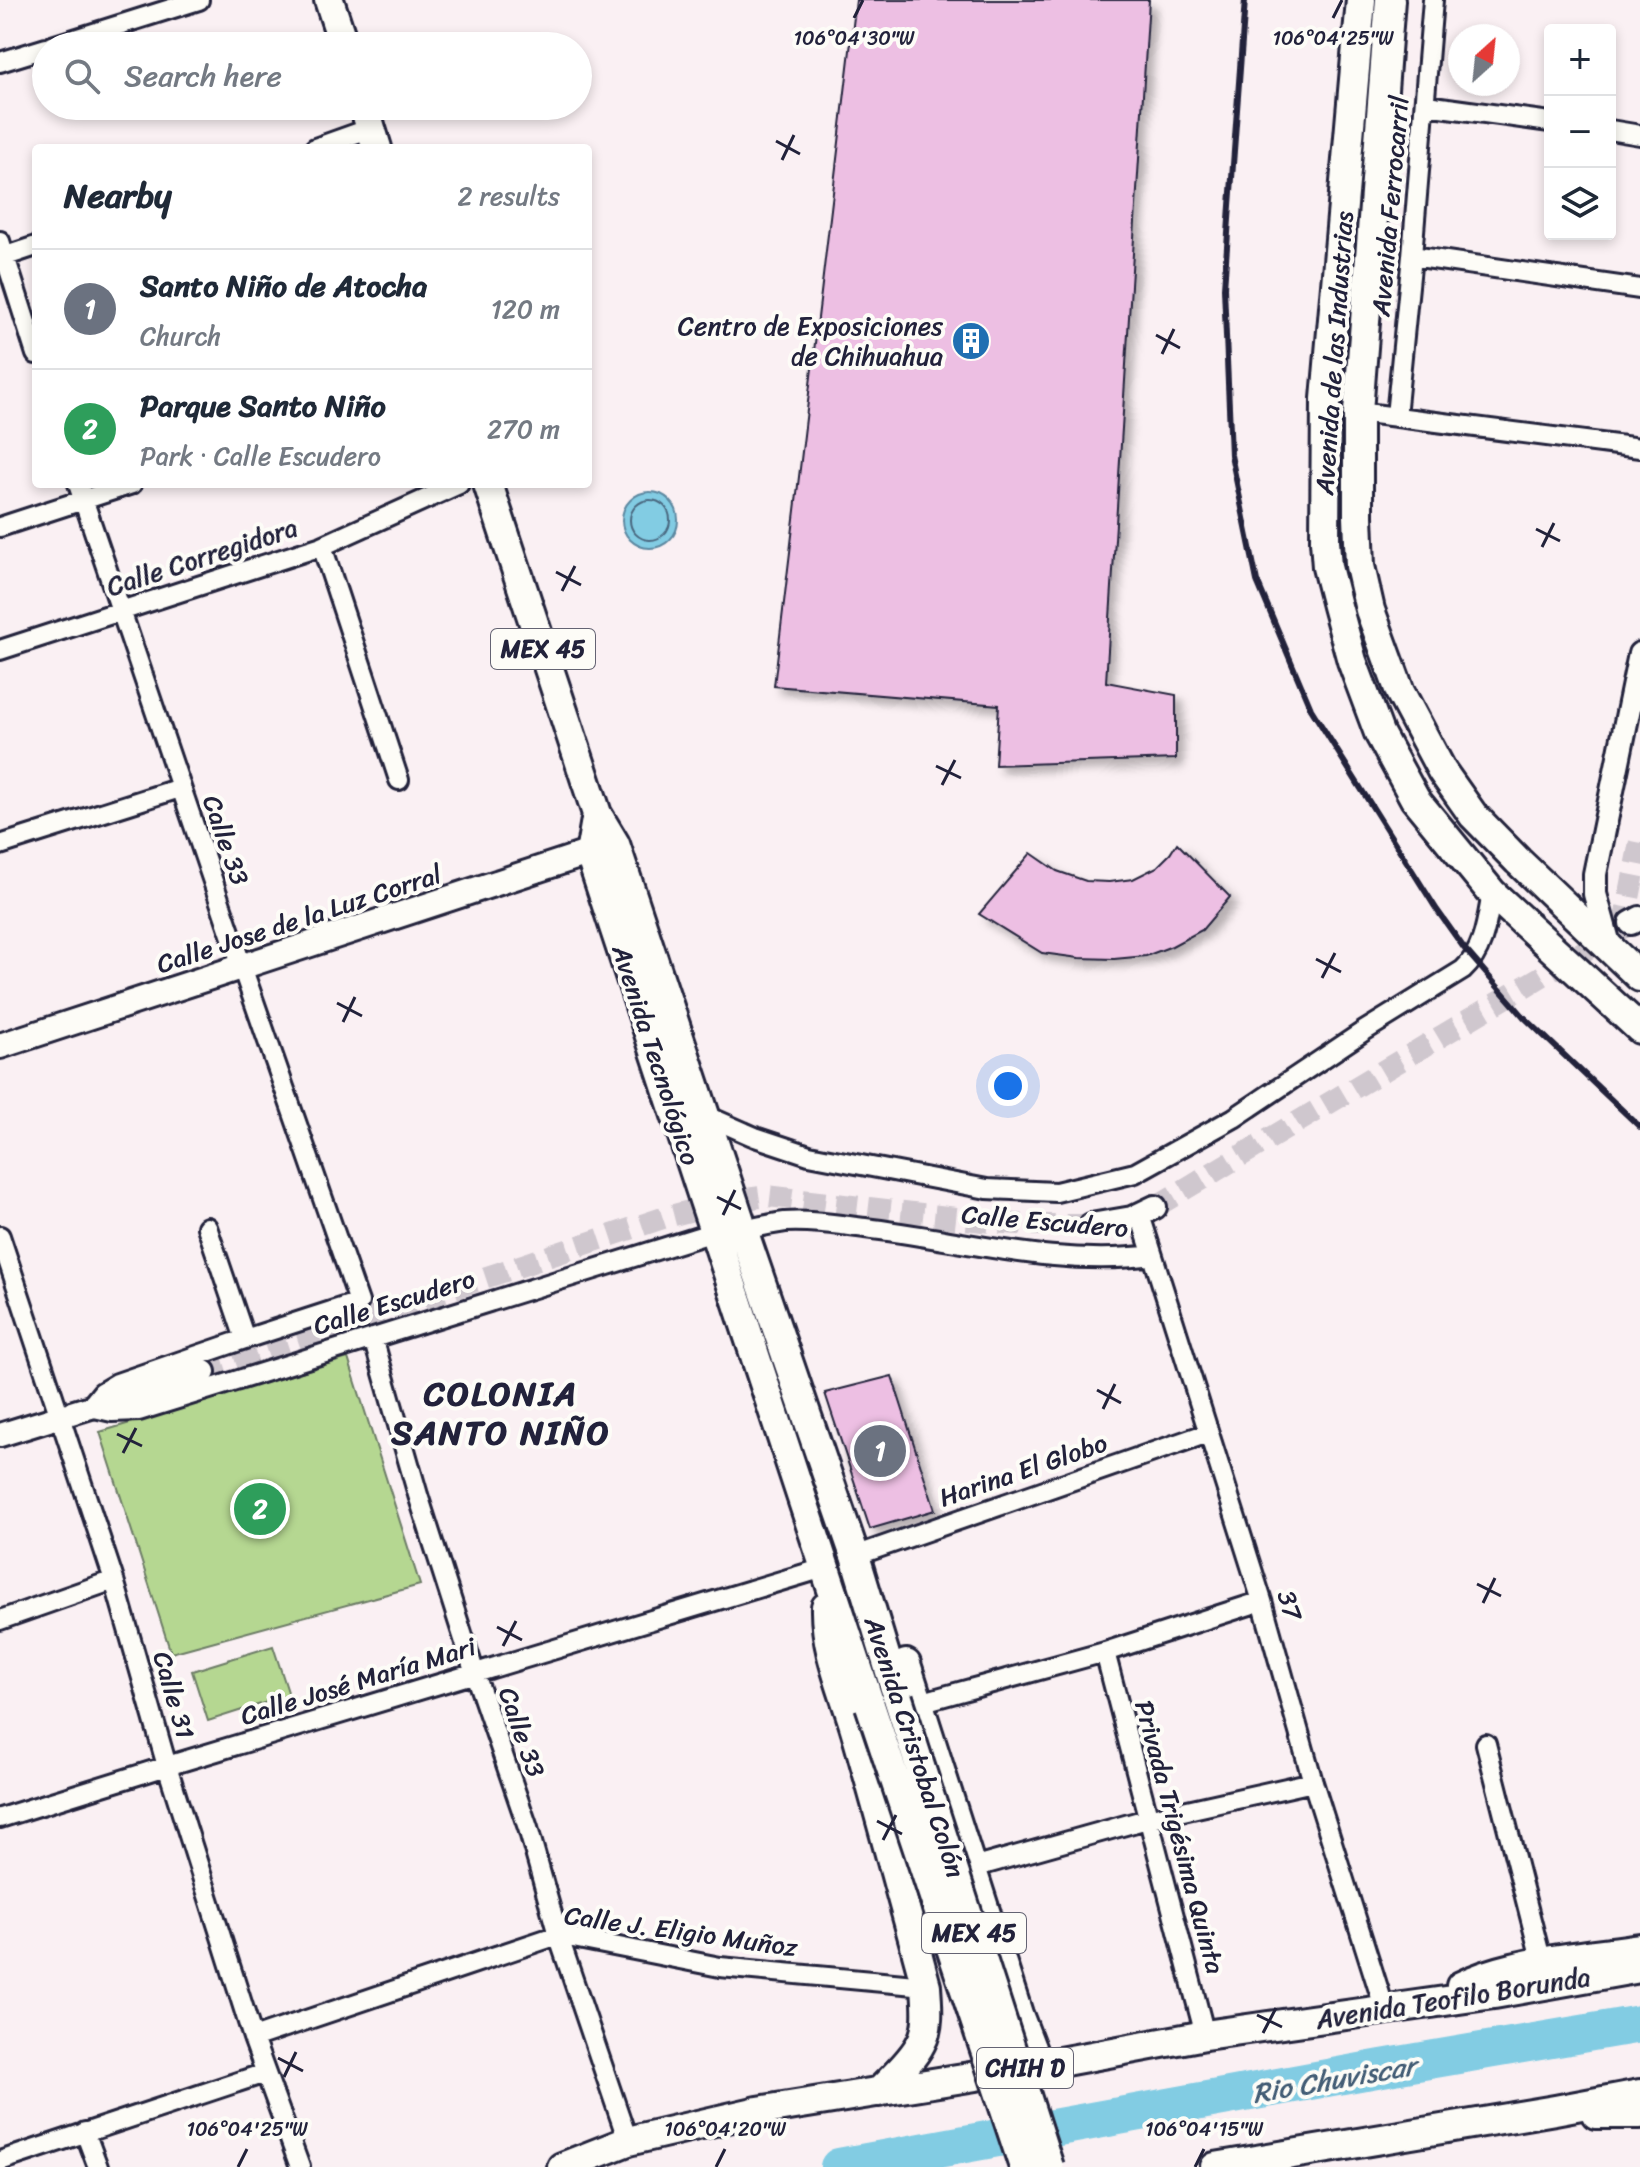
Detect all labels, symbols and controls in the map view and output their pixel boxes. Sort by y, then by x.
text: 106°04'30"W [793,21,915,56]
text: 106°04'25"W [1272,21,1394,56]
north arrow [1448,24,1520,96]
map controls [1544,24,1616,240]
button: + [1544,24,1616,96]
search box [32,32,592,120]
text: Search here [124,49,282,103]
icon: search [60,54,104,98]
street label: Avenida Ferrocarril [1357,93,1423,319]
button: − [1544,96,1616,168]
text: Nearby [64,166,172,226]
button: layers [1544,168,1616,240]
text: 2 results [458,173,560,219]
street label: Avenida de las Industrias [1301,209,1367,497]
text: Santo Niño de Atocha [140,259,427,313]
text: 1 [84,286,96,332]
text: 120 m [491,286,560,332]
place label: Centro de Exposiciones de Chihuahua [678,303,944,379]
text: Church [140,313,221,359]
building icon: Centro de Exposiciones de Chihuahua [950,320,992,362]
text: Parque Santo Niño [140,379,386,433]
text: 2 [82,406,98,452]
text: 270 m [487,406,560,452]
text: Park · Calle Escudero [140,433,381,479]
street label: Calle Corregidora [100,504,304,610]
road number: MEX 45 [491,629,595,669]
street label: Calle 33 [189,789,263,891]
street label: Calle Jose de la Luz Corral [150,851,448,987]
street label: Avenida Tecnológico [598,938,713,1171]
your location [988,1066,1028,1106]
street label: Calle Escudero [960,1191,1130,1251]
street label: Calle Escudero [307,1256,481,1348]
district label: COLONIA SANTO NIÑO [390,1364,611,1463]
street label: Harina El Globo [932,1420,1114,1520]
pin: 1 [854,1421,906,1481]
pin: 2 [234,1479,286,1539]
street label: 37 [1264,1585,1317,1627]
street label: Avenida Cristobal Colón [851,1609,979,1884]
street label: Calle José María Mari [235,1623,482,1739]
street label: Calle 31 [140,1646,208,1744]
street label: Calle 33 [485,1681,559,1783]
street label: Privada Trigésima Quinta [1121,1695,1239,1979]
street label: Calle J. Eligio Muñoz [562,1892,801,1970]
road number: MEX 45 [922,1913,1026,1953]
street label: Avenida Teofilo Borunda [1311,1954,1594,2043]
water label: Rio Chuviscar [1249,2040,1425,2118]
road number: CHIH D [977,2048,1073,2088]
text: 106°04'25"W [186,2112,308,2147]
text: 106°04'20"W [664,2112,786,2147]
text: 106°04'15"W [1145,2112,1264,2147]

